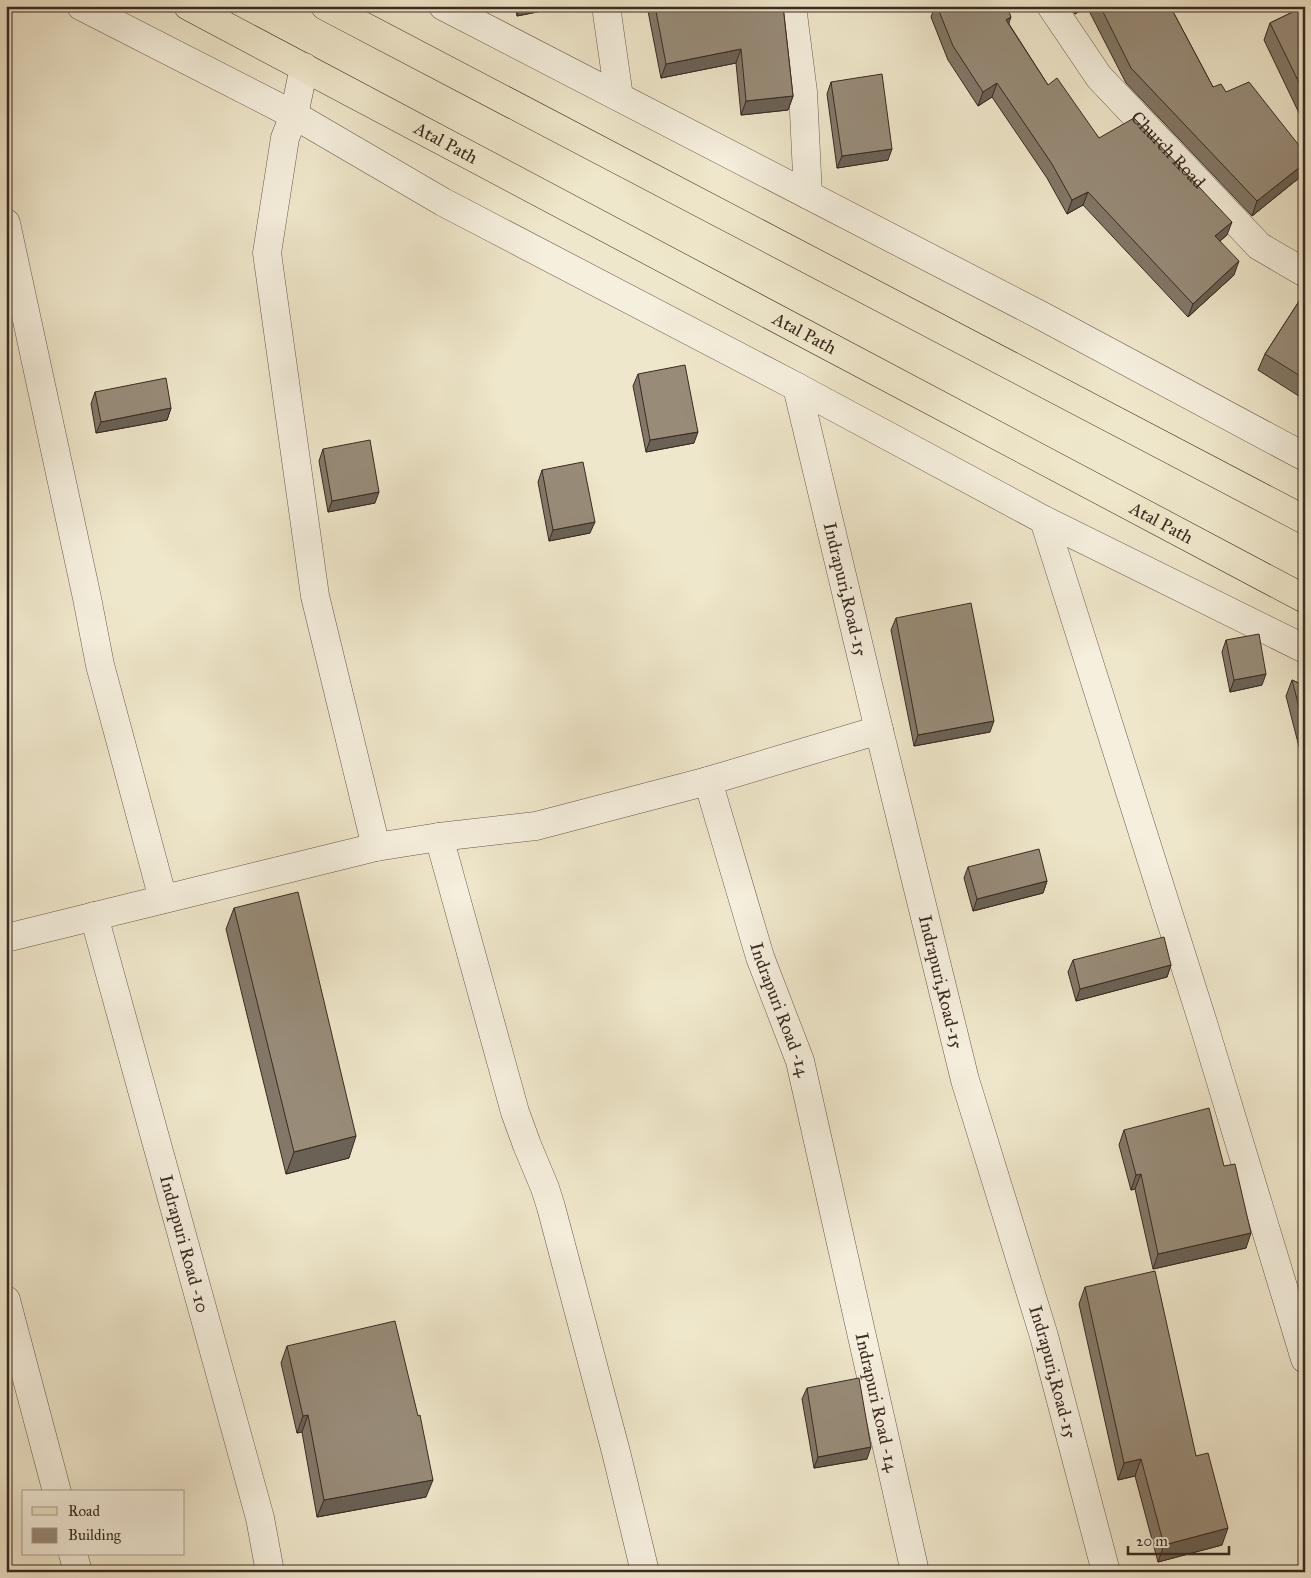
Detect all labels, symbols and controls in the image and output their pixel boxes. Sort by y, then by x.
street label: Church Road [1126,107,1210,193]
street label: Atal Path [410,117,481,169]
street label: Atal Path [768,307,840,359]
street label: Atal Path [1125,496,1197,549]
street label: Indrapuri,Road-15 [819,520,872,659]
street label: Indrapuri,Road-15 [914,913,968,1052]
street label: Indrapuri Road -14 [745,940,814,1080]
street label: Indrapuri Road -10 [155,1172,214,1315]
street label: Indrapuri,Road-15 [1024,1303,1082,1441]
street label: Indrapuri Road -14 [850,1331,903,1475]
legend [22,1490,185,1556]
text: Road [68,1502,100,1520]
scale bar [1128,1523,1230,1555]
text: Building [68,1526,122,1544]
text: 20 m [1136,1532,1168,1550]

